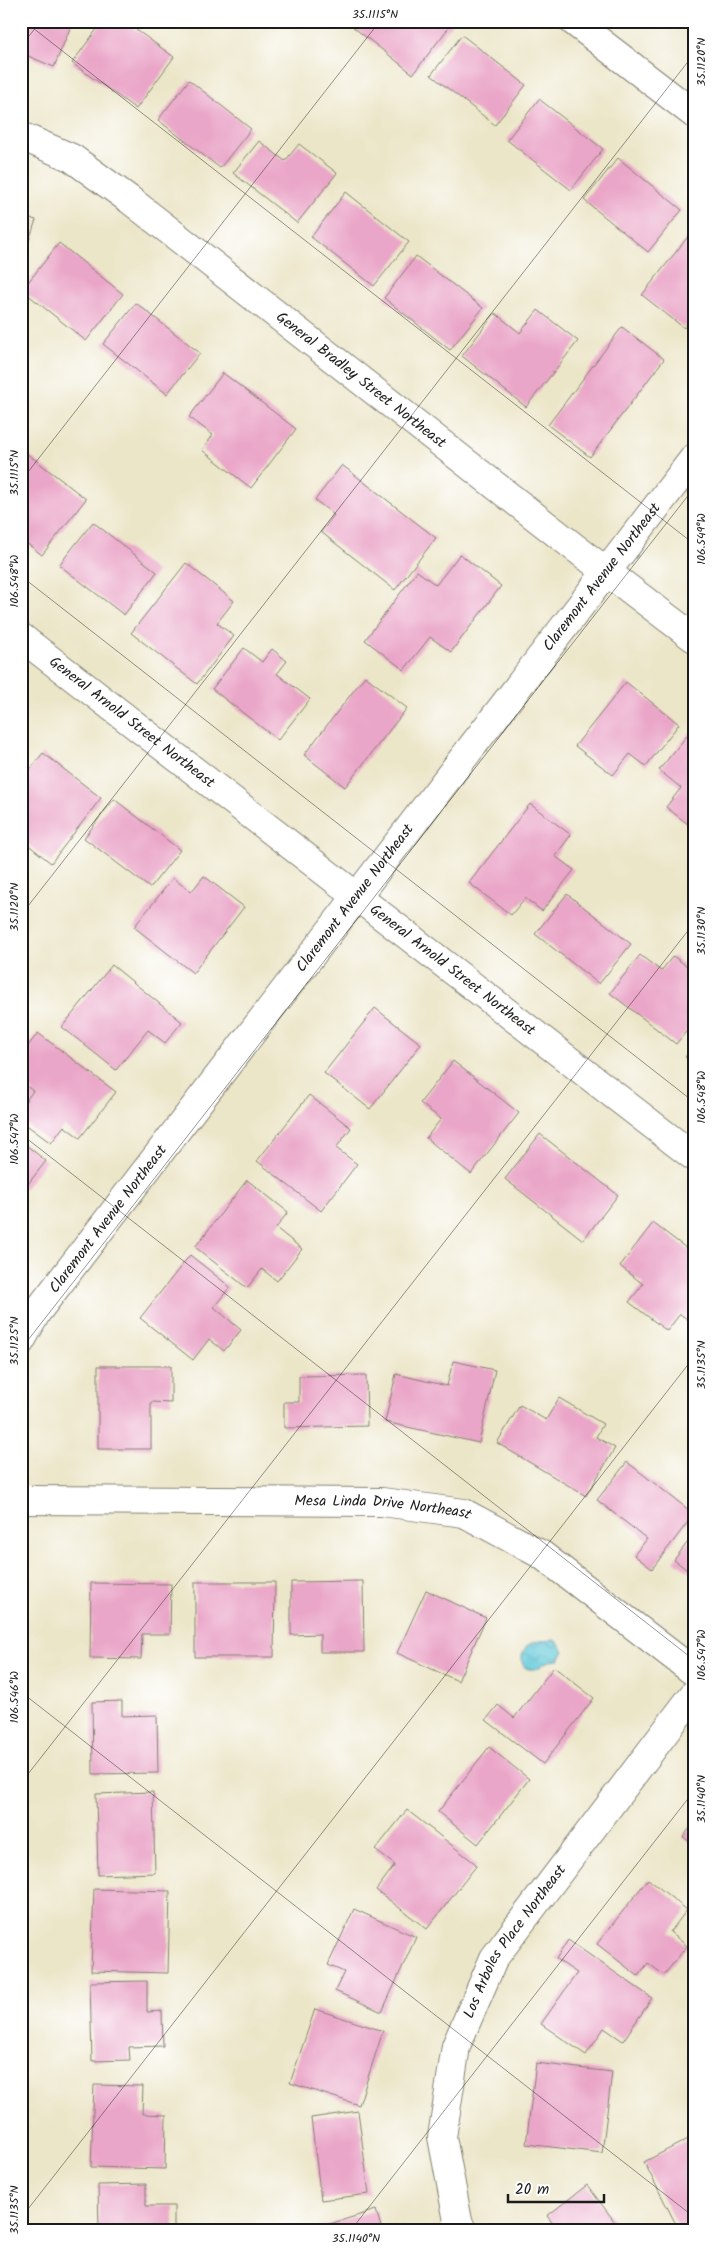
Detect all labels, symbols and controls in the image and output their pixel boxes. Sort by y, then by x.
text: 35.1115°N [352,5,398,24]
text: 35.1120°N [692,38,711,86]
street label: General Bradley Street Northeast [270,306,451,455]
text: 35.1115°N [5,450,24,496]
street label: Claremont Avenue Northeast [537,498,667,657]
text: 106.549°W [692,513,711,565]
text: 106.548°W [5,554,24,608]
street label: General Arnold Street Northeast [44,651,220,795]
street label: Claremont Avenue Northeast [290,819,420,978]
text: 35.1120°N [5,883,24,931]
street label: General Arnold Street Northeast [364,898,541,1042]
text: 35.1130°N [692,907,711,955]
text: 106.548°W [692,1070,711,1124]
text: 106.547°W [5,1113,24,1165]
street label: Claremont Avenue Northeast [43,1140,173,1299]
text: 35.1125°N [5,1316,24,1366]
text: 35.1135°N [692,1340,711,1390]
street label: Mesa Linda Drive Northeast [294,1490,476,1527]
text: 106.547°W [692,1629,711,1681]
text: 106.546°W [5,1671,24,1723]
text: 35.1140°N [692,1775,711,1823]
street label: Los Arboles Place Northeast [457,1859,573,2022]
scale bar [508,2171,604,2203]
text: 20 m [515,2178,549,2202]
text: 35.1135°N [5,2185,24,2235]
text: 35.1140°N [332,2229,380,2248]

